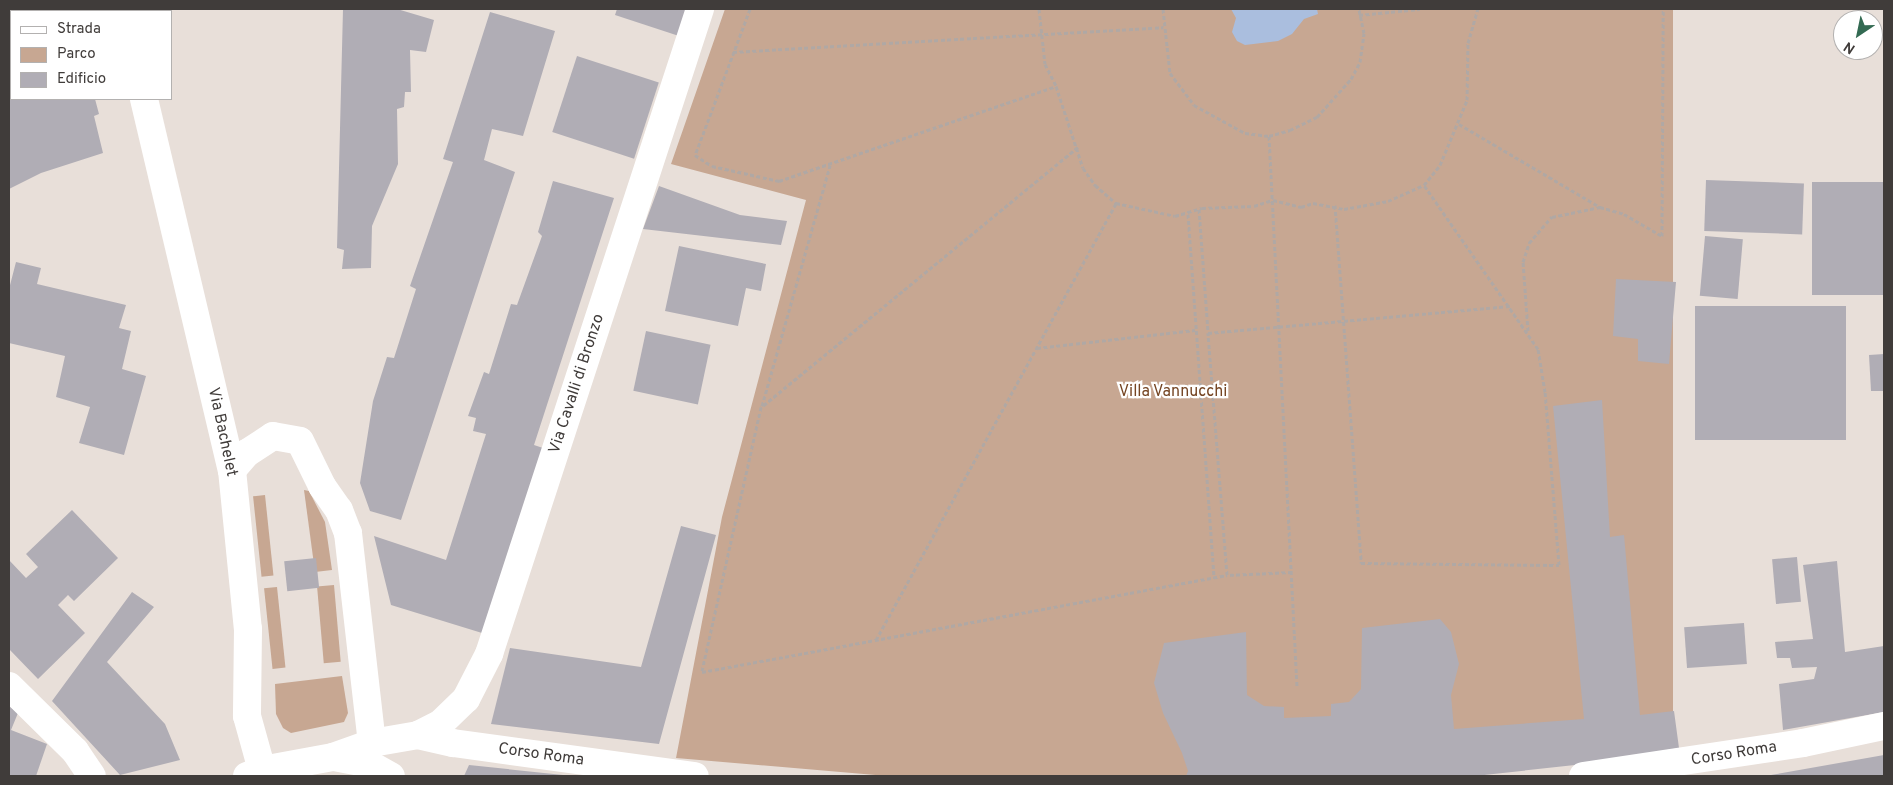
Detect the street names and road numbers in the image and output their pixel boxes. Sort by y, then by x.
street label: Via Cavalli di Bronzo [545,312,609,456]
street label: Via Bachelet [203,386,241,478]
street label: Corso Roma [1690,738,1778,770]
street label: Corso Roma [497,739,585,771]

